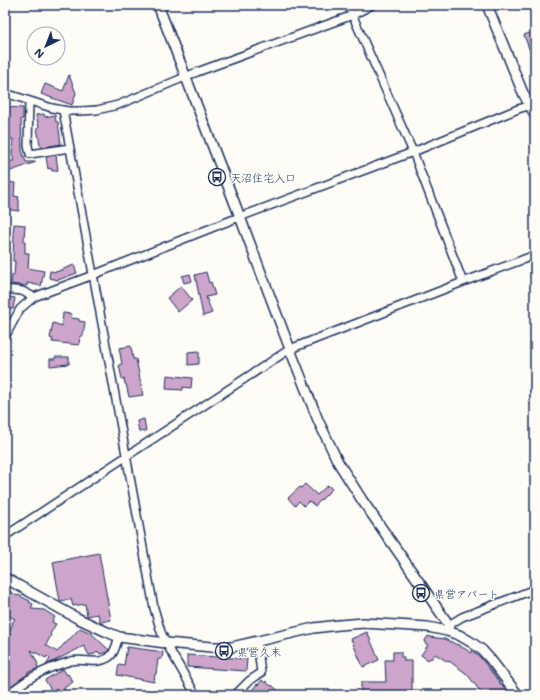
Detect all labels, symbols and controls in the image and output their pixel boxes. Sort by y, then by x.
north arrow [26,26,66,66]
text: N [31,45,47,62]
bus stop icon: 天沼住宅入口 [207,167,227,187]
place label: 天沼住宅入口 [230,170,296,185]
bus stop icon: 県営アパート [411,583,431,603]
place label: 県営アパート [434,586,499,601]
bus stop icon: 県営久末 [214,641,234,661]
place label: 県営久末 [237,644,281,659]

